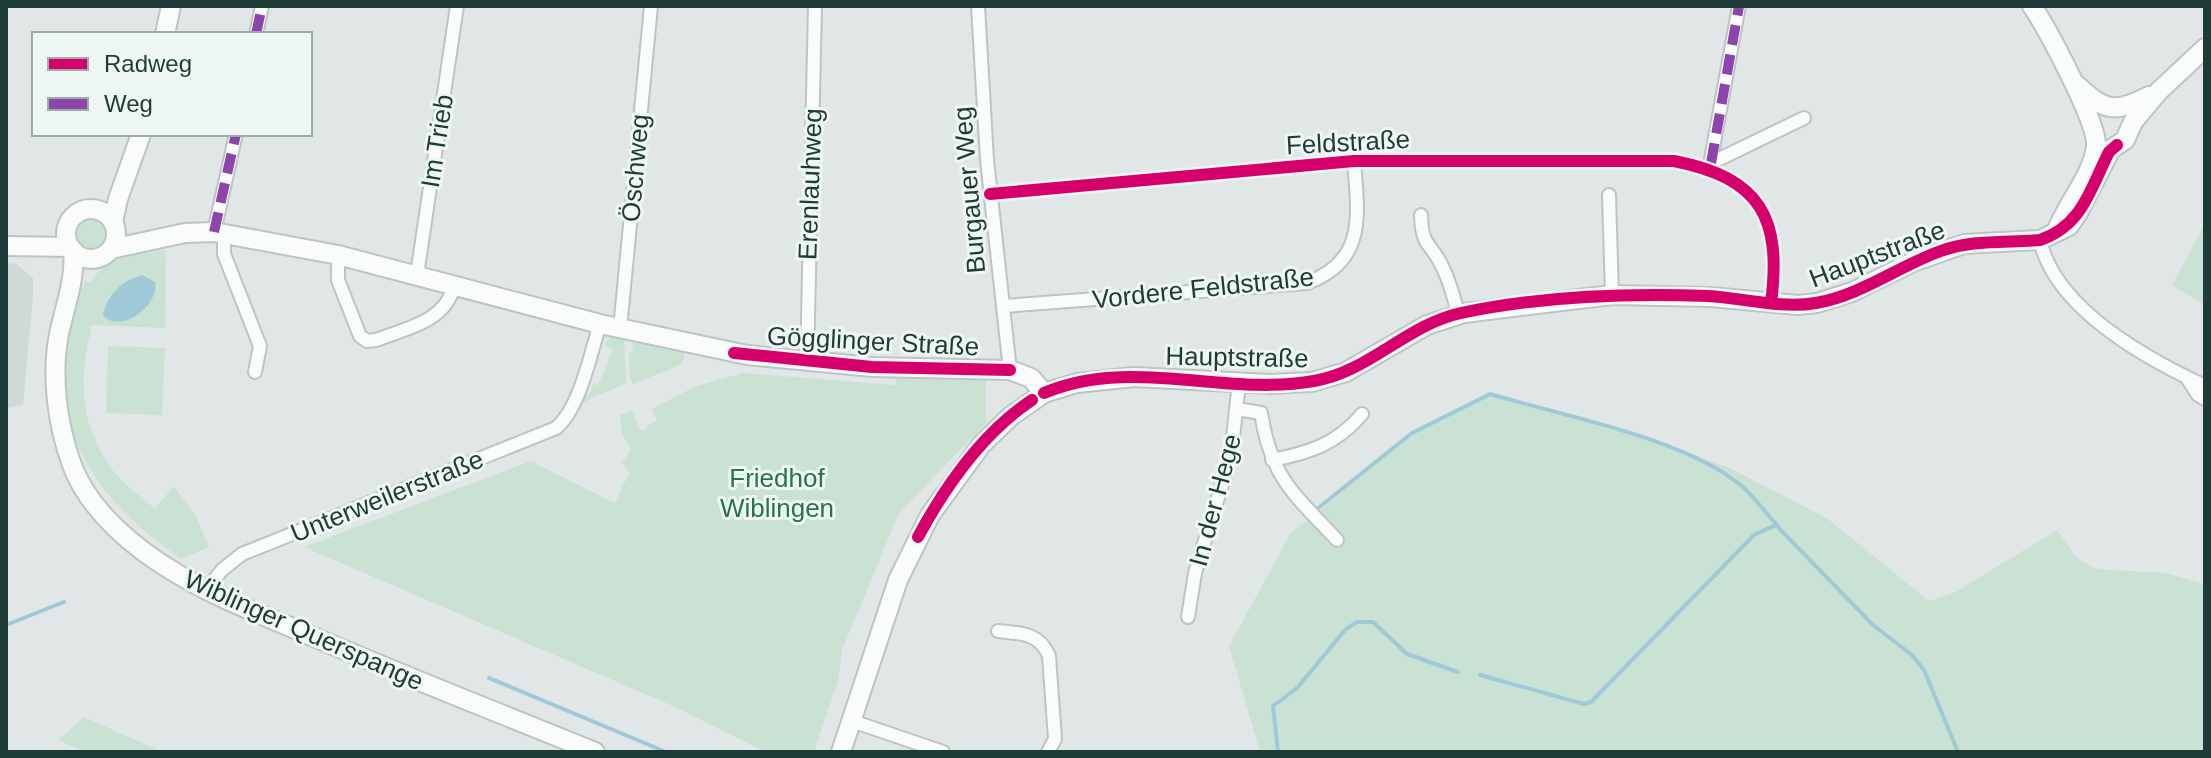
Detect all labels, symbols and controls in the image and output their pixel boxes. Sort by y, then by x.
legend [32,32,312,136]
text: Radweg [104,50,192,77]
text: Weg [104,90,153,117]
street label: Im Trieb [415,92,459,190]
street label: Burgauer Weg [947,105,991,275]
street label: Erenlauhweg [792,108,828,260]
street label: Öschweg [615,113,655,223]
street label: Feldstraße [1285,124,1411,160]
street label: Hauptstraße [1805,214,1949,294]
street label: Vordere Feldstraße [1091,261,1315,315]
street label: Gögglinger Straße [766,320,980,362]
street label: Hauptstraße [1165,341,1309,373]
street label: In der Hege [1183,430,1247,570]
street label: Unterweilerstraße [286,444,488,548]
park label: Friedhof Wiblingen [720,463,834,523]
street label: Wiblinger Querspange [180,564,428,696]

